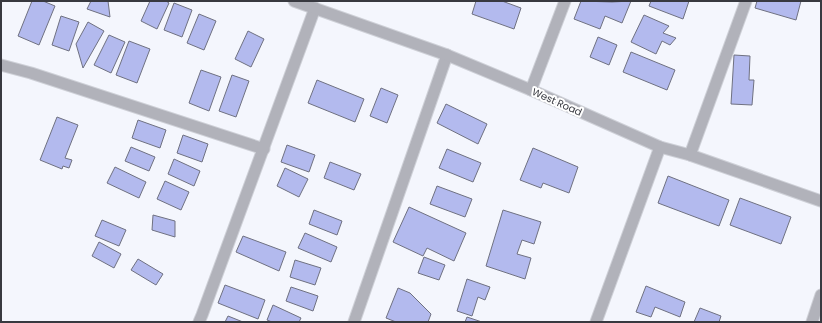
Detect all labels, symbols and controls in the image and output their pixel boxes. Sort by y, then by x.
street label: West Road [530,84,584,120]

